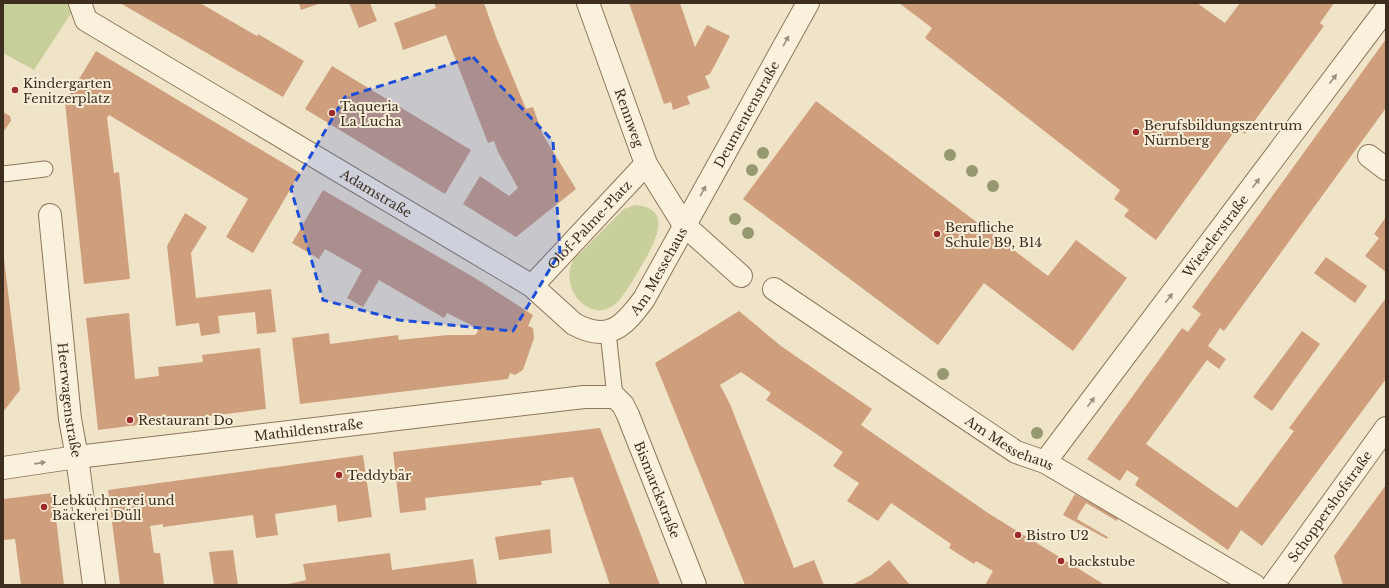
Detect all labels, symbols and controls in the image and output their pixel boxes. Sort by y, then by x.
one-way arrow [783,35,790,47]
street label: Deumentenstraße [710,58,783,171]
one-way arrow [1329,73,1338,84]
place label: Kindergarten Fenitzerplatz [23,75,111,107]
marker: Kindergarten Fenitzerplatz [10,85,20,95]
street label: Rennweg [611,86,648,150]
place label: Taqueria La Lucha [340,98,402,130]
marker: Taqueria La Lucha [327,108,337,118]
place label: Berufsbildungszentrum Nürnberg [1144,117,1302,149]
marker: Berufsbildungszentrum Nürnberg [1131,127,1141,137]
street label: Adamstraße [337,165,415,221]
street label: Olof-Palme-Platz [544,176,635,273]
one-way arrow [1251,178,1259,188]
one-way arrow [699,186,706,197]
street label: Wieselerstraße [1178,191,1252,281]
place label: Berufliche Schule B9, B14 [945,219,1042,251]
street label: Am Messehaus [626,224,691,320]
marker: Berufliche Schule B9, B14 [932,229,942,239]
one-way arrow [1165,293,1174,304]
street label: Heerwagenstraße [54,342,85,459]
one-way arrow [1087,397,1096,408]
street label: Am Messehaus [961,411,1057,474]
place label: Restaurant Do [138,412,233,429]
marker: Restaurant Do [125,415,135,425]
street label: Mathildenstraße [253,415,364,444]
street label: Bismarckstraße [631,438,684,541]
street label: Schoppershofstraße [1284,447,1376,565]
one-way arrow [34,460,46,466]
place label: Teddybär [347,467,412,484]
marker: Teddybär [334,470,344,480]
place label: Lebküchnerei und Bäckerei Düll [52,492,175,524]
marker: Lebküchnerei und Bäckerei Düll [39,502,49,512]
place label: Bistro U2 [1026,527,1089,544]
marker: Bistro U2 [1013,530,1023,540]
place label: backstube [1068,553,1135,570]
marker: backstube [1056,556,1066,566]

